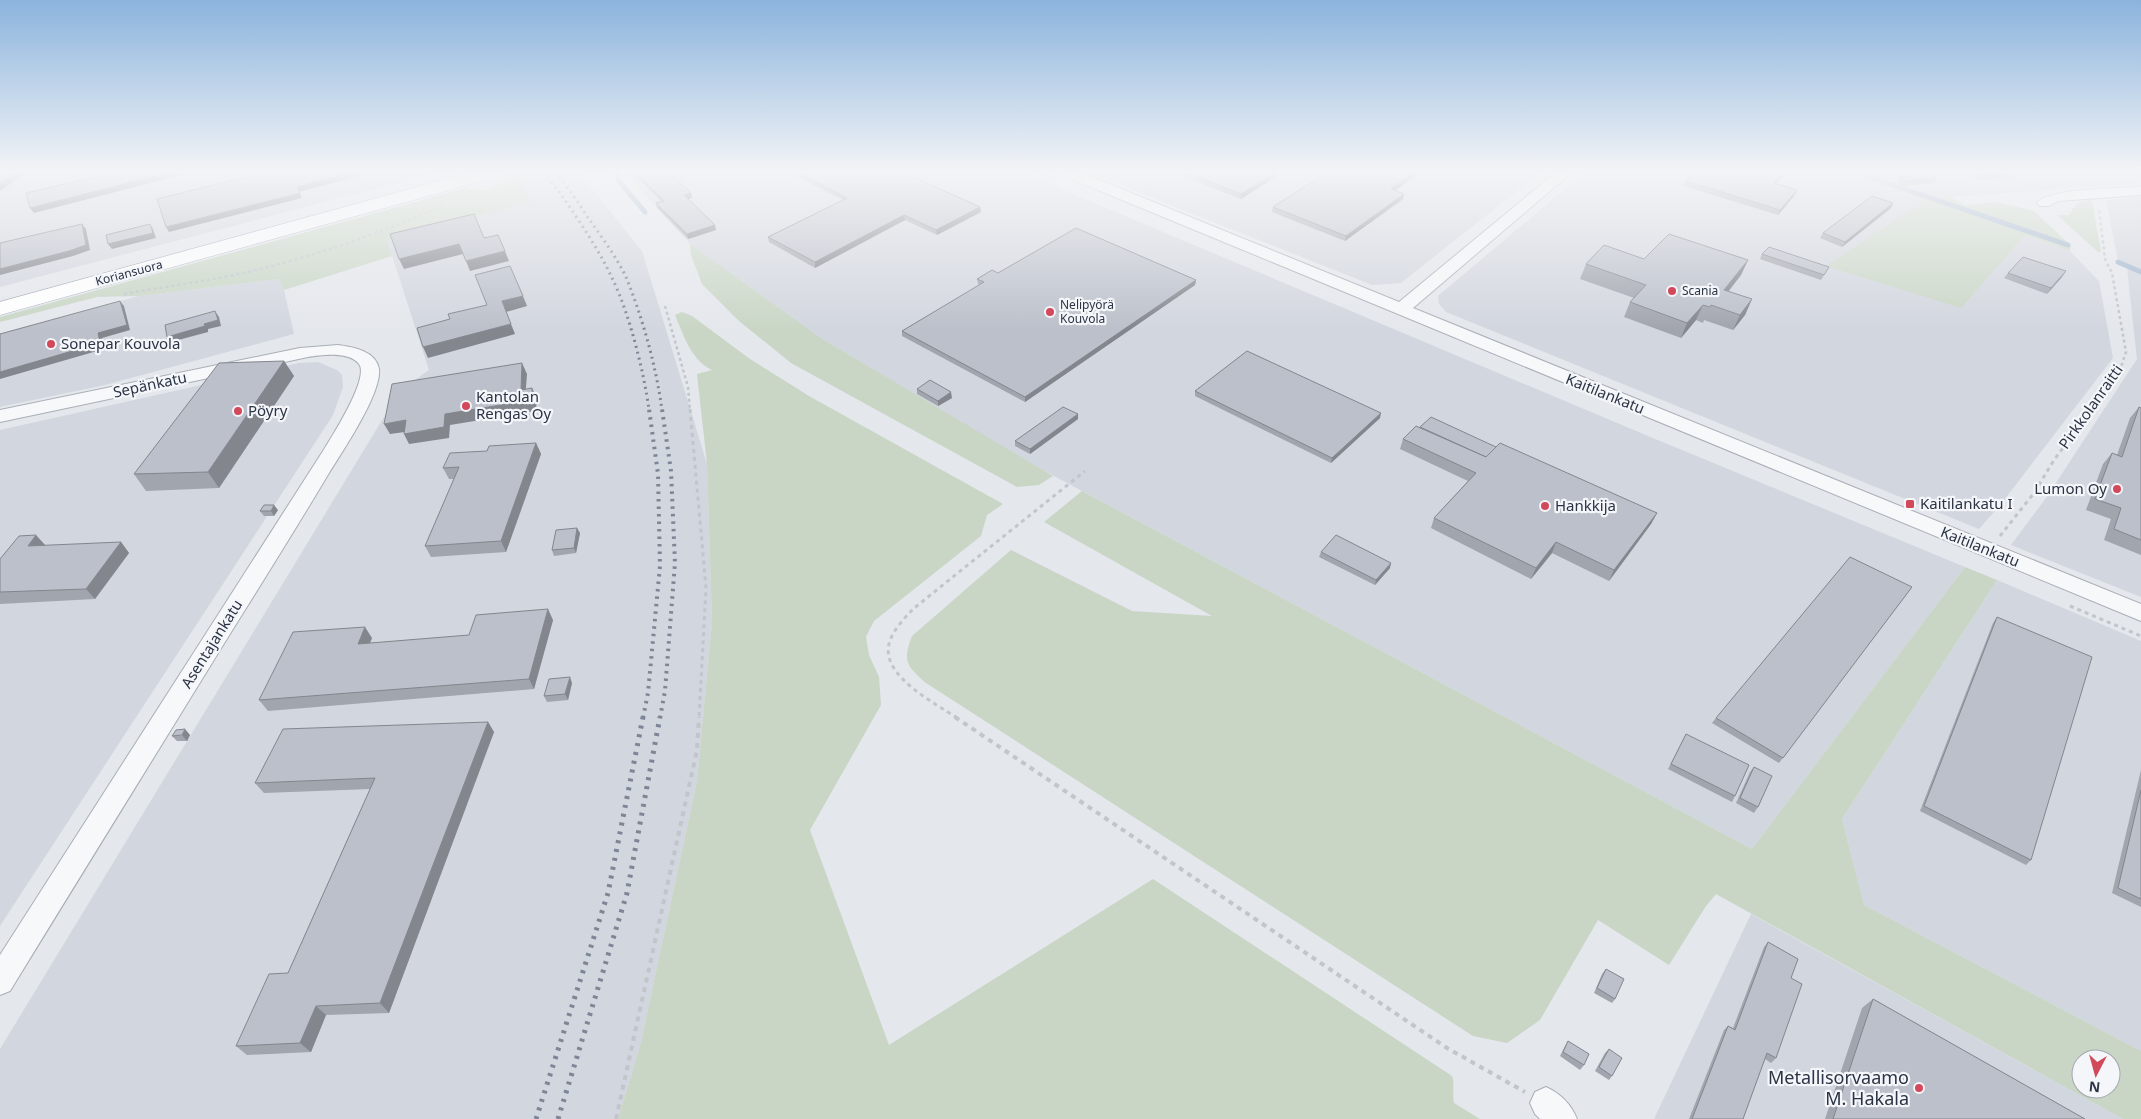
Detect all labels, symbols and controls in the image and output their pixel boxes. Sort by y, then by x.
street label: Koriansuora [93,255,164,290]
place label: Scania [1682,282,1718,299]
marker: Scania [1666,285,1678,297]
place label: Nelipyörä Kouvola [1060,296,1114,327]
marker: Nelipyörä Kouvola [1044,306,1056,318]
place label: Sonepar Kouvola [61,333,180,353]
marker: Sonepar Kouvola [45,338,57,350]
street label: Pirkkolanraitti [2054,360,2127,453]
street label: Sepänkatu [111,366,188,402]
street label: Kaitilankatu [1563,368,1648,418]
place label: Kantolan Rengas Oy [476,386,552,423]
place label: Pöyry [248,400,288,420]
marker: Kantolan Rengas Oy [460,400,472,412]
marker: Pöyry [232,405,244,417]
place label: Lumon Oy [2034,478,2107,498]
marker: Lumon Oy [2111,483,2123,495]
place label: Kaitilankatu I [1920,493,2013,513]
place label: Hankkija [1555,495,1616,515]
marker: Kaitilankatu I [1904,498,1916,510]
marker: Hankkija [1539,500,1551,512]
street label: Kaitilankatu [1938,521,2023,571]
street label: Asentajankatu [176,595,246,692]
north arrow [2071,1049,2121,1099]
place label: Metallisorvaamo M. Hakala [1768,1065,1909,1110]
text: N [2088,1077,2101,1097]
marker: Metallisorvaamo M. Hakala [1913,1082,1925,1094]

